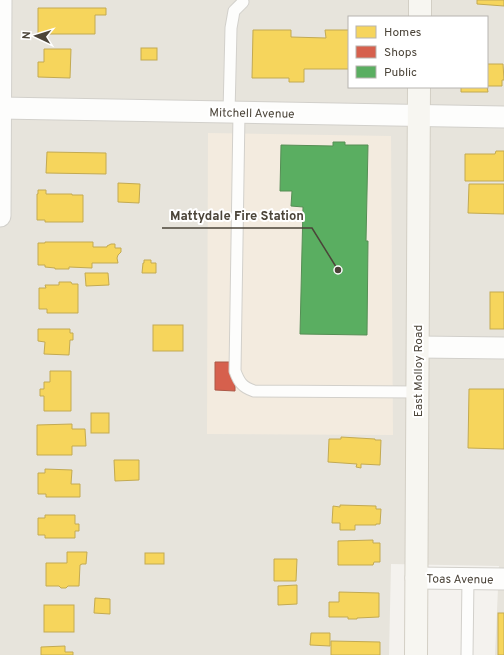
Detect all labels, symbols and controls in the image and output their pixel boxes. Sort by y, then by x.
north arrow [16,16,56,56]
legend [348,16,488,88]
text: Homes [384,25,421,41]
text: N [20,31,34,40]
text: Shops [384,45,417,61]
text: Public [384,65,417,81]
street label: Mitchell Avenue [209,105,295,123]
callout: Mattydale Fire Station [162,203,312,228]
text: Mattydale Fire Station [170,209,304,225]
street label: East Molloy Road [411,325,427,417]
street label: Toas Avenue [426,571,494,589]

